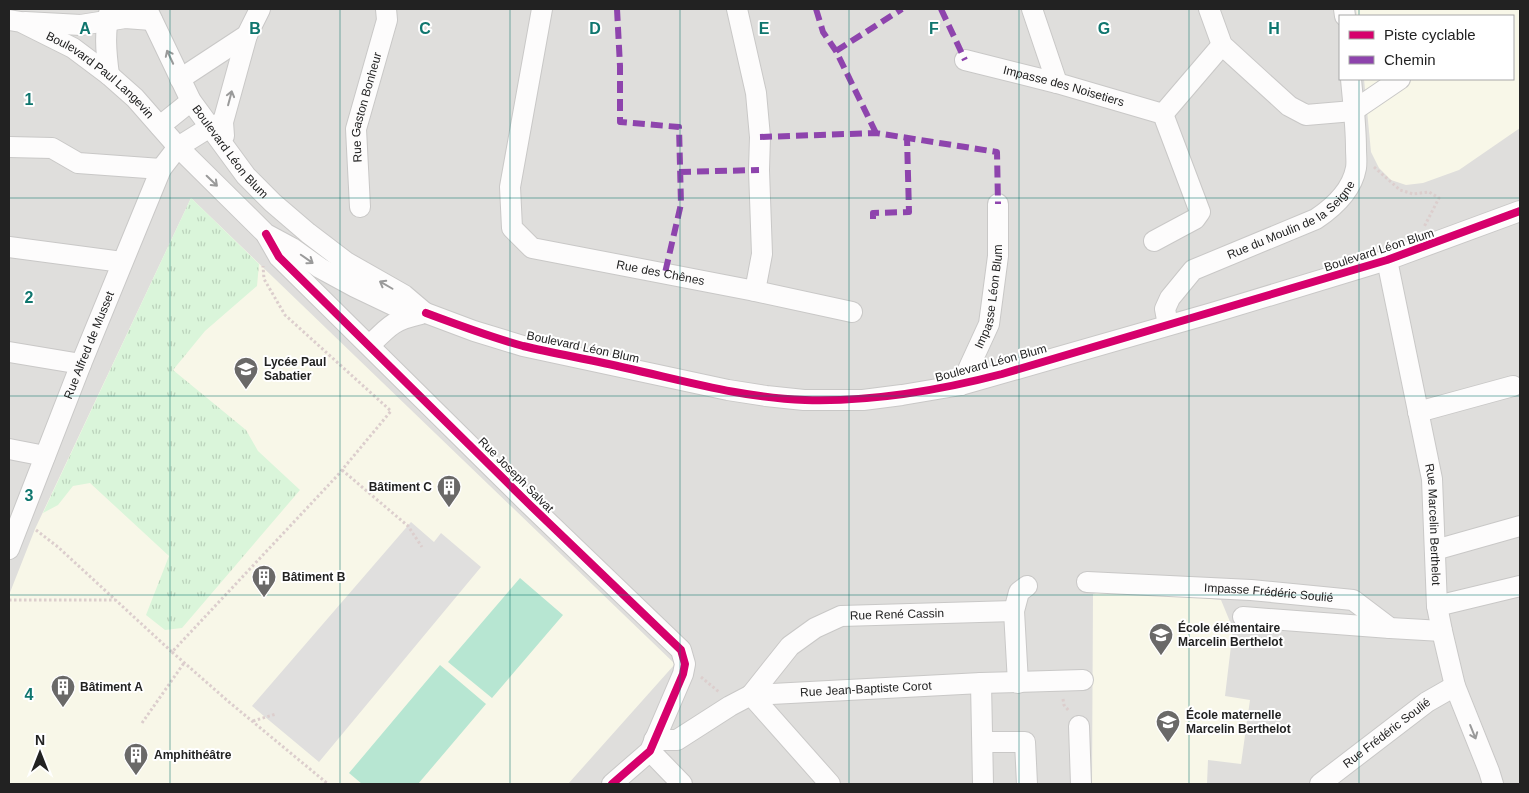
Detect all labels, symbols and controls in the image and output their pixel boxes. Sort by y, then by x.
legend [1339,15,1514,80]
text: A [79,20,91,37]
text: B [249,20,261,37]
text: C [419,20,431,37]
text: D [589,20,601,37]
text: E [759,20,770,37]
text: F [929,20,939,37]
text: G [1098,20,1110,37]
text: H [1268,20,1280,37]
text: Piste cyclable [1384,26,1476,43]
street label: Boulevard Paul Langevin [44,29,157,121]
one-way arrow [164,50,174,65]
street label: Rue Gaston Bonheur [349,51,384,163]
text: Chemin [1384,51,1436,68]
street label: Impasse des Noisetiers [1002,63,1126,109]
one-way arrow [225,90,235,106]
text: 1 [25,91,34,108]
street label: Boulevard Léon Blum [189,102,271,201]
one-way arrow [206,175,219,187]
street label: Rue du Moulin de la Seigne [1225,178,1358,262]
street label: Boulevard Léon Blum [1322,226,1436,274]
street label: Impasse Léon Blum [972,245,1005,351]
one-way arrow [300,254,314,264]
street label: Rue des Chênes [615,257,706,288]
one-way arrow [380,279,394,289]
text: 2 [25,289,34,306]
street label: Rue Alfred de Musset [61,289,117,401]
street label: Boulevard Léon Blum [525,328,641,366]
street label: Boulevard Léon Blum [934,341,1048,385]
place label: Lycée Paul Sabatier [264,355,326,383]
school or university icon: Lycée Paul Sabatier [233,356,259,390]
street label: Rue Joseph Salvat [475,434,557,516]
street label: Rue Marcelin Berthelot [1422,462,1443,586]
building icon: Bâtiment C [436,474,462,508]
place label: Bâtiment C [369,480,432,494]
text: 3 [25,487,34,504]
building icon: Bâtiment B [251,564,277,598]
place label: Bâtiment B [282,570,346,584]
street label: Impasse Frédéric Soulié [1204,581,1334,605]
street label: Rue René Cassin [850,606,944,623]
place label: École élémentaire Marcelin Berthelot [1178,620,1283,649]
school or university icon: École élémentaire Marcelin Berthelot [1148,622,1174,656]
building icon: Bâtiment A [50,674,76,708]
street label: Rue Jean-Baptiste Corot [800,679,933,699]
place label: Bâtiment A [80,680,143,694]
text: 4 [25,686,34,703]
street label: Rue Frédéric Soulié [1340,695,1433,771]
place label: École maternelle Marcelin Berthelot [1186,707,1291,736]
school or university icon: École maternelle Marcelin Berthelot [1155,709,1181,743]
one-way arrow [1470,724,1479,739]
north arrow [15,728,65,778]
text: N [35,732,45,748]
building icon: Amphithéâtre [123,742,149,776]
place label: Amphithéâtre [154,748,232,762]

